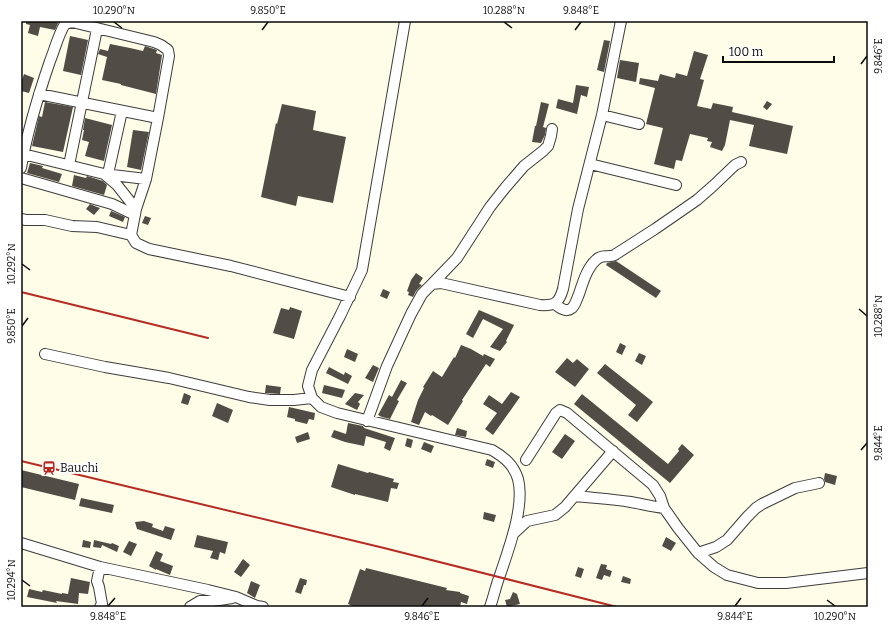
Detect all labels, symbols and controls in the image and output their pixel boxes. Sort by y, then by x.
text: 10.290°N [93,5,135,17]
text: 9.850°E [250,5,286,17]
text: 10.288°N [483,5,525,17]
text: 9.848°E [563,5,599,17]
scale bar [723,38,834,64]
text: 9.846°E [873,38,885,74]
text: 100 m [729,45,764,59]
text: 10.292°N [6,243,18,285]
text: 10.288°N [873,295,885,337]
text: 9.850°E [6,308,18,344]
text: 9.844°E [873,425,885,461]
station icon: Bauchi [41,460,57,476]
place label: Bauchi [60,461,99,475]
text: 10.294°N [6,559,18,601]
text: 9.848°E [90,611,126,623]
text: 9.846°E [404,611,440,623]
text: 9.844°E [717,611,753,623]
text: 10.290°N [814,611,856,623]

